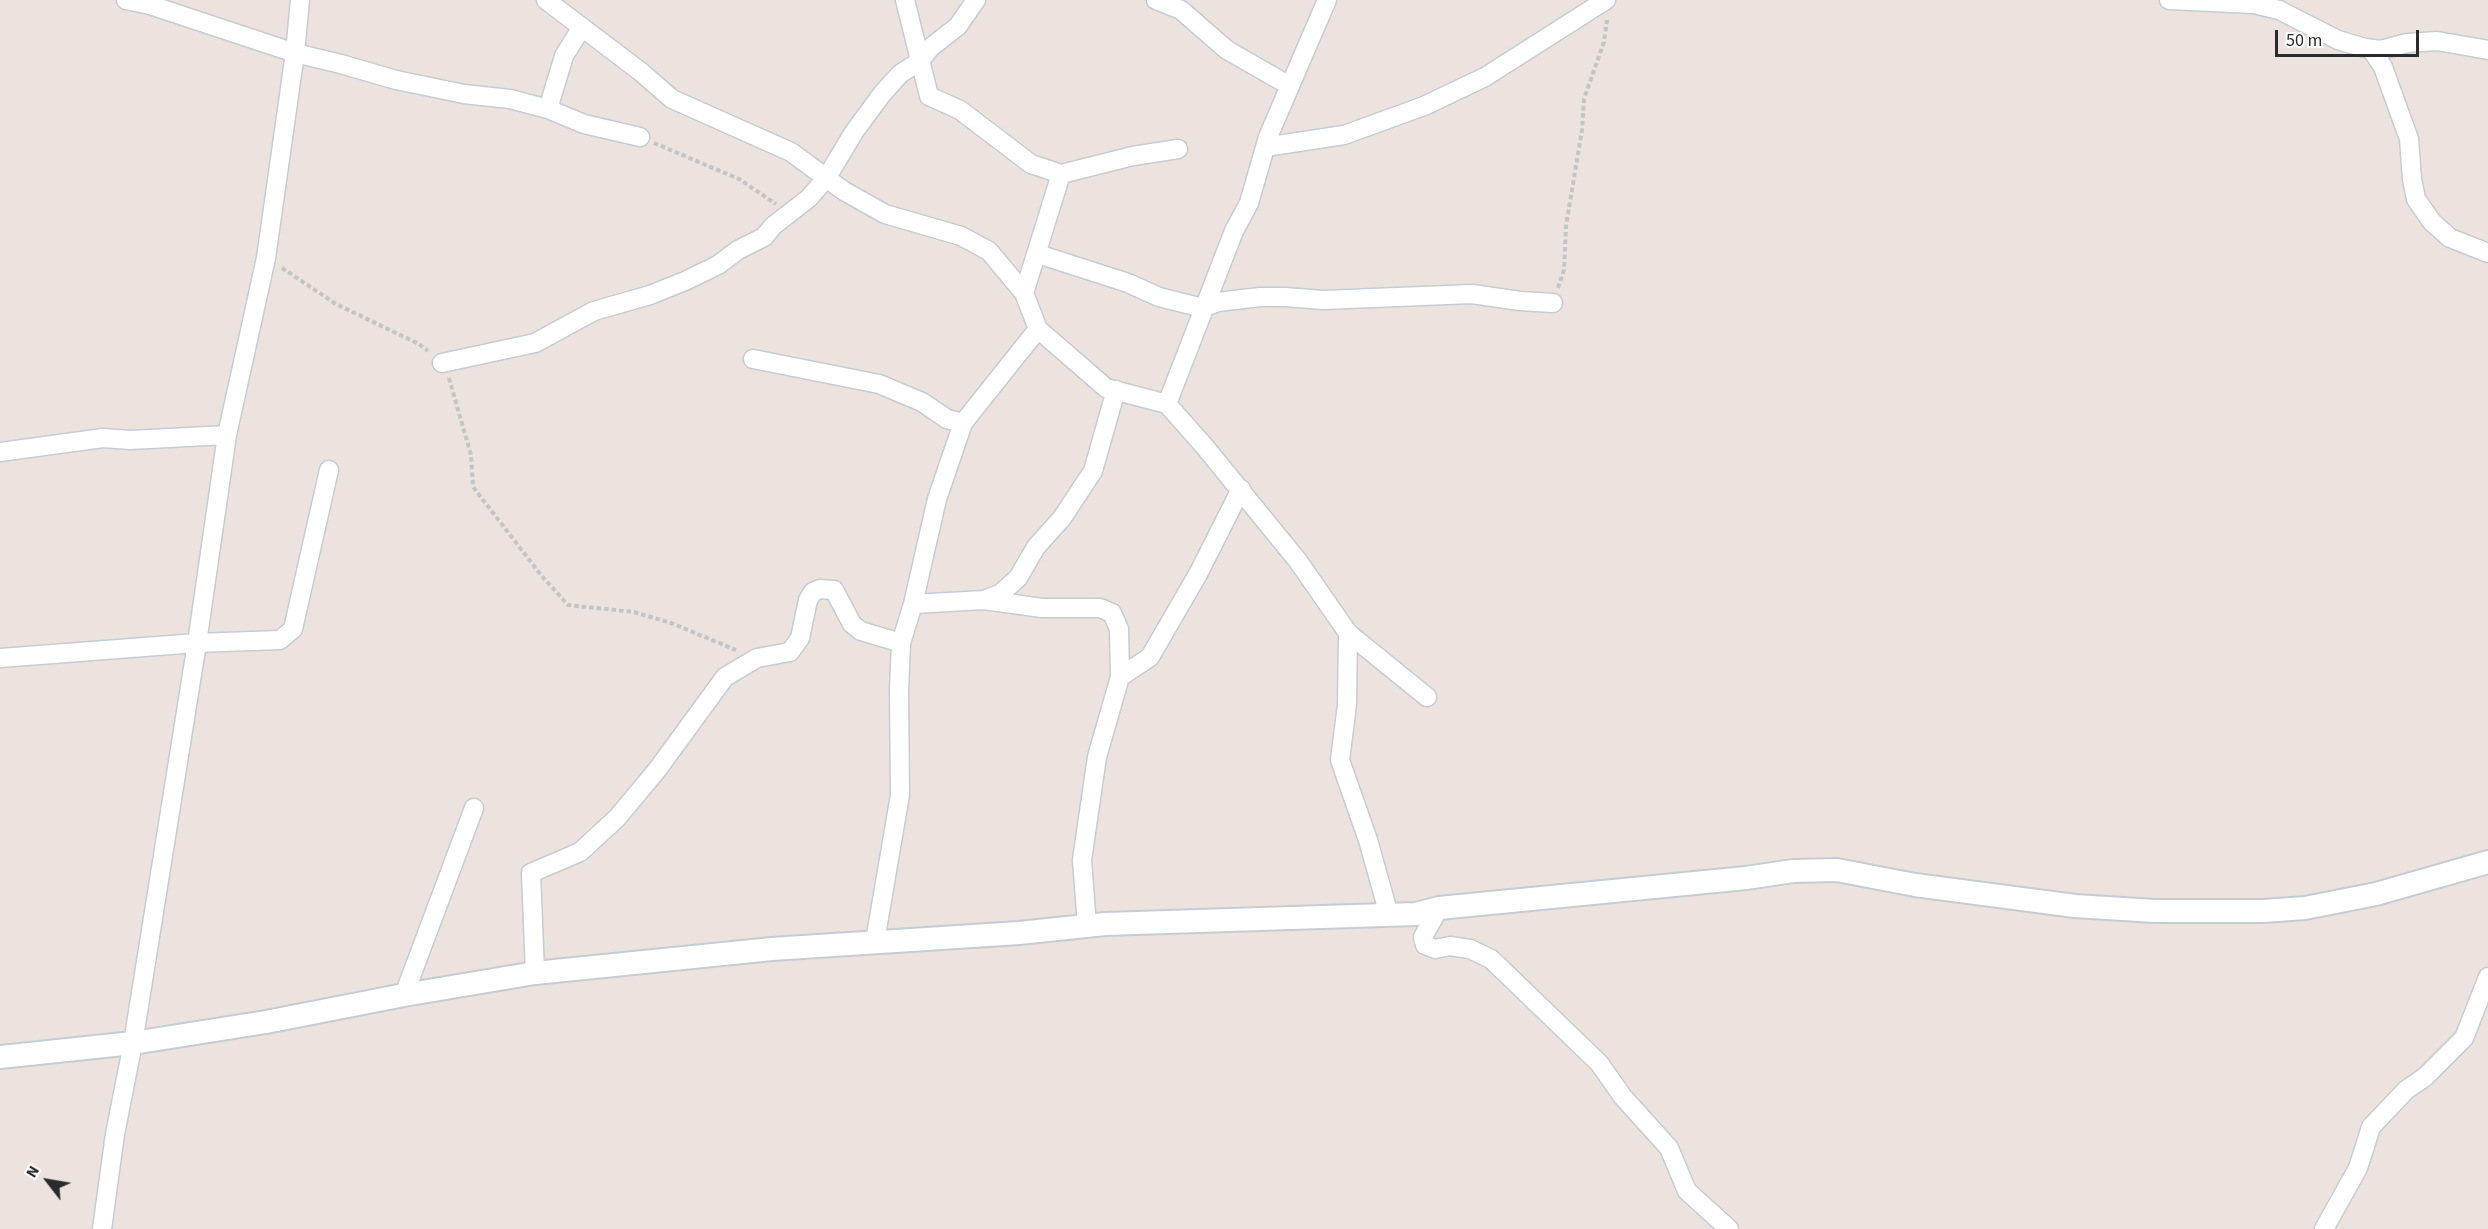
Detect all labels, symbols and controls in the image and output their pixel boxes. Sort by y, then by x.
scale bar [2278,18,2422,56]
text: 50 m [2286,28,2322,53]
north arrow [18,1151,78,1211]
text: N [20,1162,45,1182]

